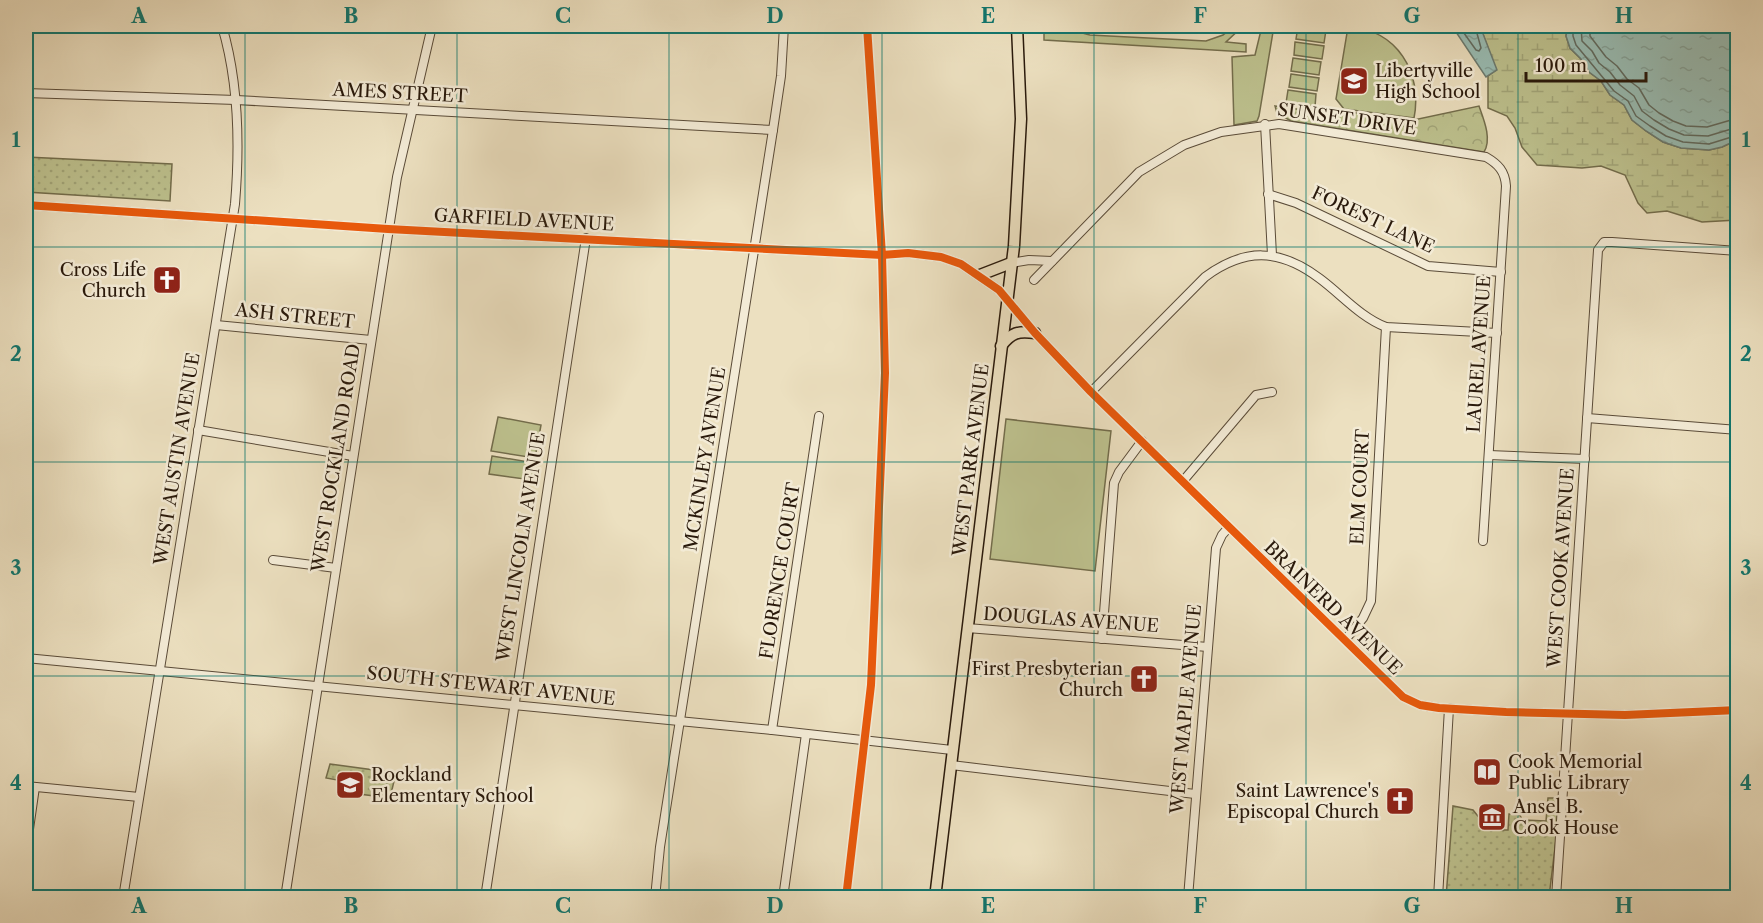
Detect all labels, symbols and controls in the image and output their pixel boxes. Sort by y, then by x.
text: A [130,4,147,28]
text: B [344,4,359,28]
text: C [555,4,571,28]
text: D [766,4,784,28]
text: E [981,4,995,28]
text: F [1193,4,1207,28]
text: G [1404,4,1421,28]
text: H [1615,4,1633,28]
scale bar [1526,45,1646,83]
text: 100 m [1535,55,1587,77]
place label: Libertyville High School [1375,60,1480,103]
school or university icon: Libertyville High School [1338,65,1370,97]
street label: AMES STREET [331,78,469,108]
street label: SUNSET DRIVE [1276,98,1418,140]
text: 1 [12,128,21,152]
text: 1 [1742,128,1751,152]
street label: FOREST LANE [1308,182,1438,258]
street label: GARFIELD AVENUE [433,204,615,236]
place label: Cross Life Church [60,259,146,302]
church icon: Cross Life Church [151,264,183,296]
street label: LAUREL AVENUE [1463,275,1495,433]
street label: ASH STREET [233,299,356,333]
text: 2 [10,342,22,366]
street label: WEST ROCKLAND ROAD [307,342,365,575]
text: 2 [1740,342,1752,366]
street label: WEST AUSTIN AVENUE [149,351,205,568]
street label: WEST PARK AVENUE [948,362,994,559]
street label: MCKINLEY AVENUE [680,365,730,553]
street label: ELM COURT [1346,428,1374,546]
street label: WEST LINCOLN AVENUE [492,431,550,664]
street label: WEST COOK AVENUE [1543,467,1579,670]
street label: FLORENCE COURT [755,481,805,661]
street label: BRAINERD AVENUE [1259,536,1407,680]
text: 3 [10,556,22,580]
text: 3 [1740,556,1752,580]
street label: DOUGLAS AVENUE [982,603,1160,637]
street label: WEST MAPLE AVENUE [1166,603,1206,816]
place label: First Presbyterian Church [972,658,1123,701]
street label: SOUTH STEWART AVENUE [366,662,616,710]
church icon: First Presbyterian Church [1128,663,1160,695]
place label: Cook Memorial Public Library [1508,751,1642,794]
library icon: Cook Memorial Public Library [1471,756,1503,788]
place label: Rockland Elementary School [371,764,534,807]
school or university icon: Rockland Elementary School [334,769,366,801]
text: 4 [10,771,22,795]
text: 4 [1740,771,1752,795]
place label: Saint Lawrence's Episcopal Church [1227,780,1379,823]
church icon: Saint Lawrence's Episcopal Church [1384,785,1416,817]
place label: Ansel B. Cook House [1512,796,1619,839]
museum icon: Ansel B. Cook House [1476,801,1508,833]
text: A [130,894,147,918]
text: B [344,894,359,918]
text: C [555,894,571,918]
text: D [766,894,784,918]
text: E [981,894,995,918]
text: F [1193,894,1207,918]
text: G [1404,894,1421,918]
text: H [1615,894,1633,918]

